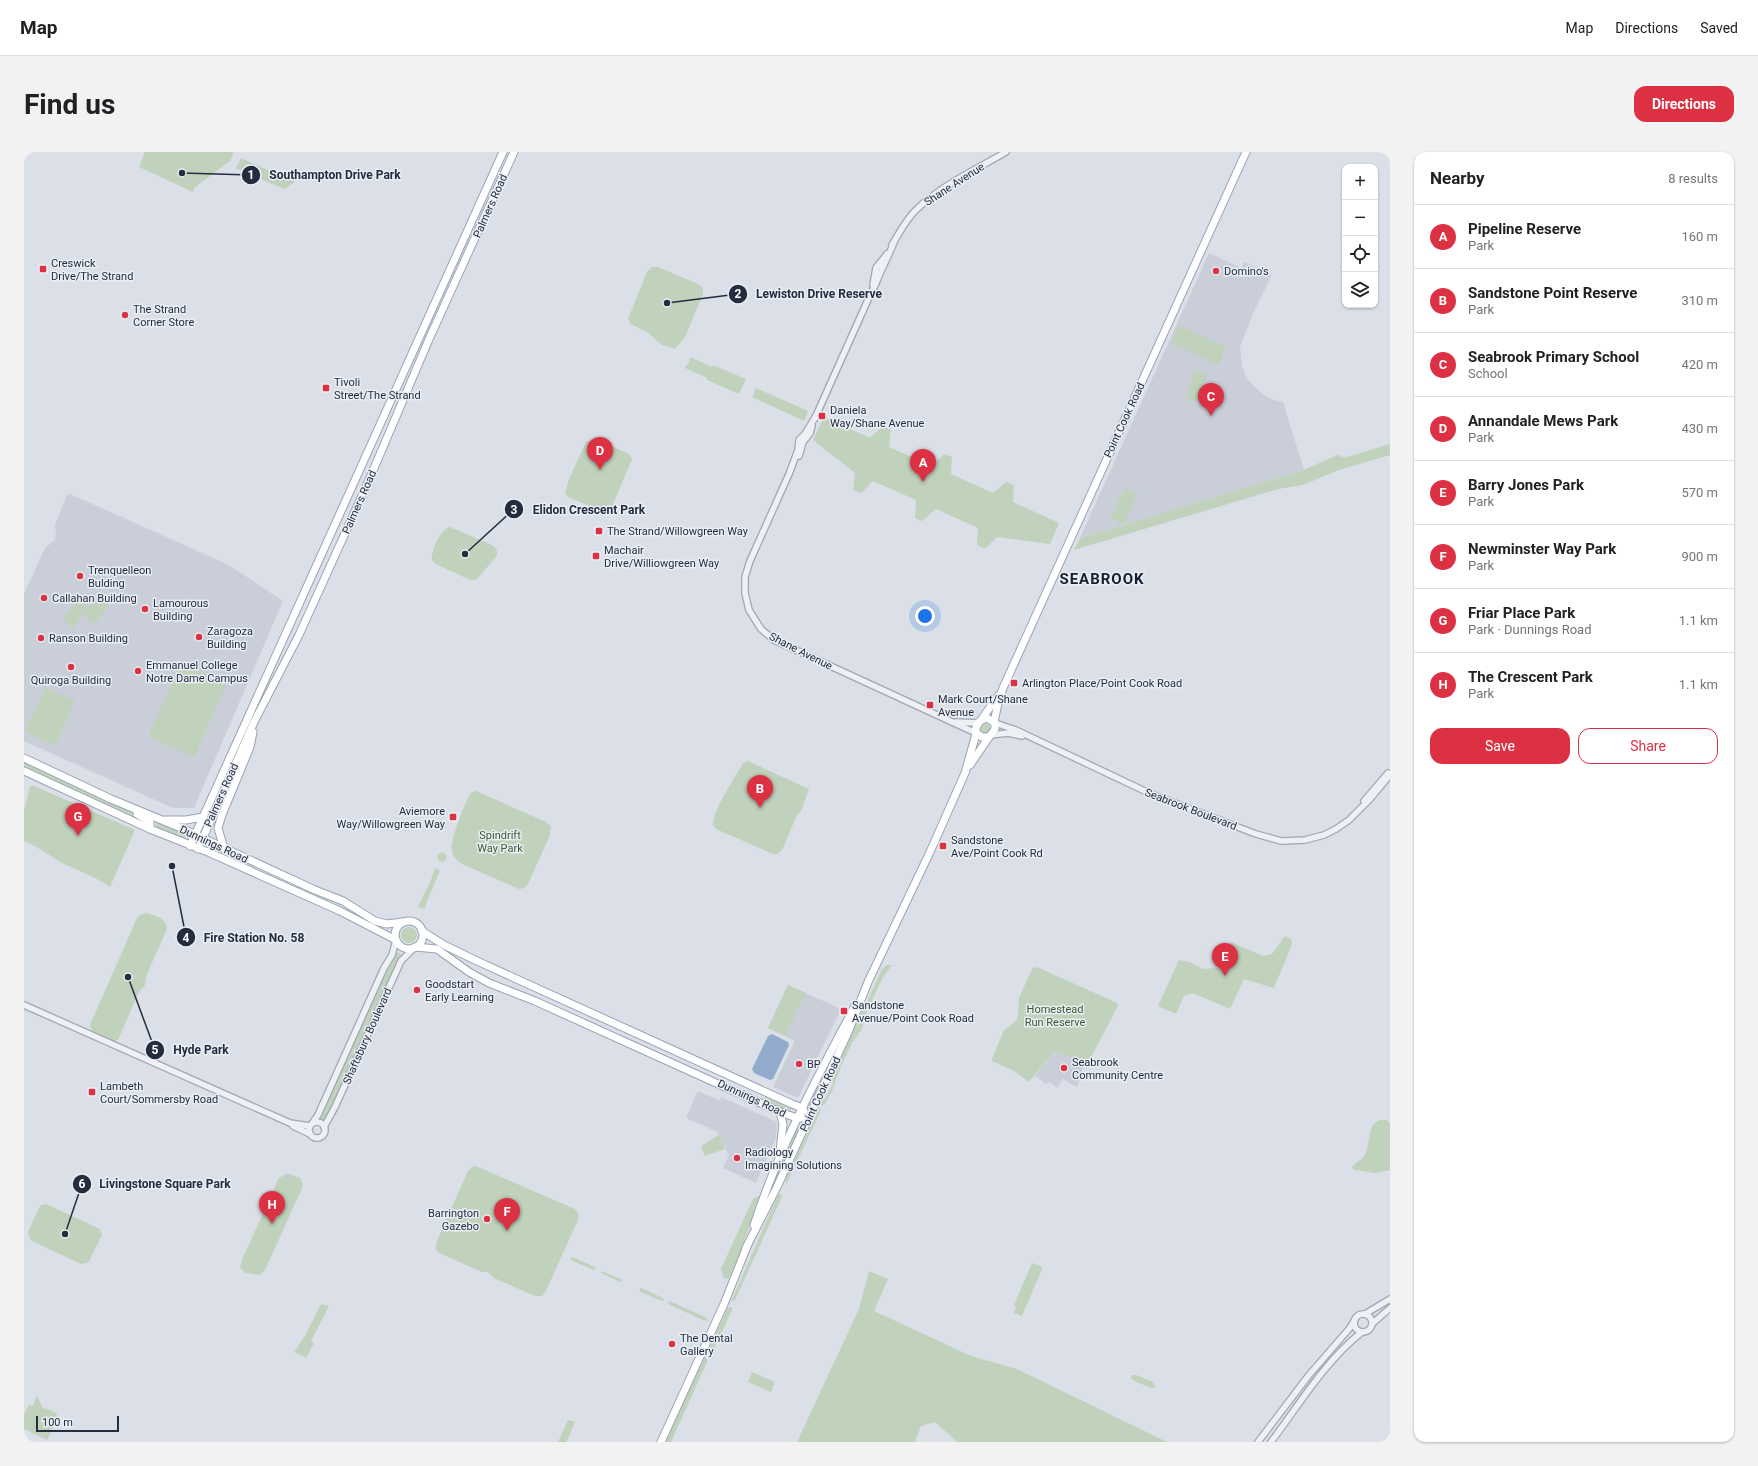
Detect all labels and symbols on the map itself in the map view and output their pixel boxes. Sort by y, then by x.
street label: Shane Avenue [922,160,987,209]
callout: Southampton Drive Park [241,163,408,187]
text: 1 [248,168,254,182]
text: Southampton Drive Park [269,168,401,182]
street label: Palmers Road [471,172,510,240]
place label: Creswick Drive/The Strand [51,257,133,283]
marker: Creswick Drive/The Strand [38,264,48,274]
place label: Domino's [1224,265,1269,278]
marker: Domino's [1211,266,1221,276]
callout: Lewiston Drive Reserve [728,282,890,306]
text: 2 [735,287,742,301]
text: Lewiston Drive Reserve [756,287,883,301]
place label: The Strand Corner Store [133,303,194,329]
marker: The Strand Corner Store [120,310,130,320]
place label: Tivoli Street/The Strand [334,376,421,402]
street label: Point Cook Road [1101,381,1148,460]
marker: Tivoli Street/The Strand [321,383,331,393]
pin: C [1198,383,1224,416]
place label: Daniela Way/Shane Avenue [830,404,925,430]
marker: Daniela Way/Shane Avenue [817,411,827,421]
pin: D [587,437,613,470]
pin: A [910,449,936,482]
street label: Palmers Road [340,468,379,536]
callout: Elidon Crescent Park [504,497,653,521]
text: 3 [511,503,518,517]
text: Elidon Crescent Park [533,503,646,517]
place label: The Strand/Willowgreen Way [607,525,749,538]
marker: The Strand/Willowgreen Way [594,526,604,536]
place label: Machair Drive/Williowgreen Way [604,544,720,570]
marker: Machair Drive/Williowgreen Way [591,551,601,561]
place label: Trenquelleon Bulding [88,564,151,590]
district label: SEABROOK [1059,570,1145,588]
marker: Trenquelleon Bulding [75,571,85,581]
place label: Callahan Building [52,592,137,605]
marker: Callahan Building [39,593,49,603]
place label: Lamourous Building [153,597,209,623]
marker: Lamourous Building [140,604,150,614]
your location [915,606,935,626]
place label: Zaragoza Building [207,625,253,651]
street label: Shane Avenue [767,630,835,673]
place label: Ranson Building [49,632,128,645]
marker: Zaragoza Building [194,632,204,642]
marker: Ranson Building [36,633,46,643]
place label: Emmanuel College Notre Dame Campus [146,659,248,685]
marker: Quiroga Building [66,662,76,672]
marker: Emmanuel College Notre Dame Campus [133,666,143,676]
place label: Quiroga Building [31,674,111,687]
place label: Arlington Place/Point Cook Road [1022,677,1182,690]
marker: Arlington Place/Point Cook Road [1009,678,1019,688]
place label: Mark Court/Shane Avenue [938,693,1028,719]
marker: Mark Court/Shane Avenue [925,700,935,710]
street label: Palmers Road [202,761,241,829]
pin: B [747,775,773,808]
street label: Seabrook Boulevard [1143,786,1239,833]
pin: G [65,803,91,836]
place label: Aviemore Way/Willowgreen Way [336,805,446,831]
marker: Aviemore Way/Willowgreen Way [448,812,458,822]
street label: Dunnings Road [178,823,250,866]
park label: Spindrift Way Park [477,829,523,855]
place label: Sandstone Ave/Point Cook Rd [951,834,1043,860]
marker: Sandstone Ave/Point Cook Rd [938,841,948,851]
callout: Fire Station No. 58 [176,925,313,949]
text: 4 [183,931,190,945]
text: Fire Station No. 58 [204,931,304,945]
pin: E [1212,943,1238,976]
place label: Goodstart Early Learning [425,978,494,1004]
marker: Goodstart Early Learning [412,985,422,995]
street label: Shaftsbury Boulevard [340,986,395,1087]
place label: Sandstone Avenue/Point Cook Road [852,999,974,1025]
park label: Homestead Run Reserve [1025,1003,1086,1029]
marker: Sandstone Avenue/Point Cook Road [839,1006,849,1016]
callout: Hyde Park [145,1038,237,1062]
text: 5 [152,1043,159,1057]
text: Hyde Park [173,1043,229,1057]
street label: Point Cook Road [797,1055,844,1134]
place label: Seabrook Community Centre [1072,1056,1163,1082]
place label: BP [807,1058,821,1071]
marker: BP [794,1059,804,1069]
marker: Seabrook Community Centre [1059,1063,1069,1073]
street label: Dunnings Road [716,1077,788,1120]
place label: Lambeth Court/Sommersby Road [100,1080,218,1106]
marker: Lambeth Court/Sommersby Road [87,1087,97,1097]
place label: Radiology Imagining Solutions [745,1146,842,1172]
marker: Radiology Imagining Solutions [732,1153,742,1163]
callout: Livingstone Square Park [72,1172,239,1196]
text: 6 [79,1177,86,1191]
text: Livingstone Square Park [99,1177,231,1191]
pin: H [259,1191,285,1224]
pin: F [494,1198,520,1231]
place label: Barrington Gazebo [428,1207,479,1233]
marker: Barrington Gazebo [482,1214,492,1224]
place label: The Dental Gallery [680,1332,733,1358]
marker: The Dental Gallery [667,1339,677,1349]
scale bar [36,1414,119,1433]

